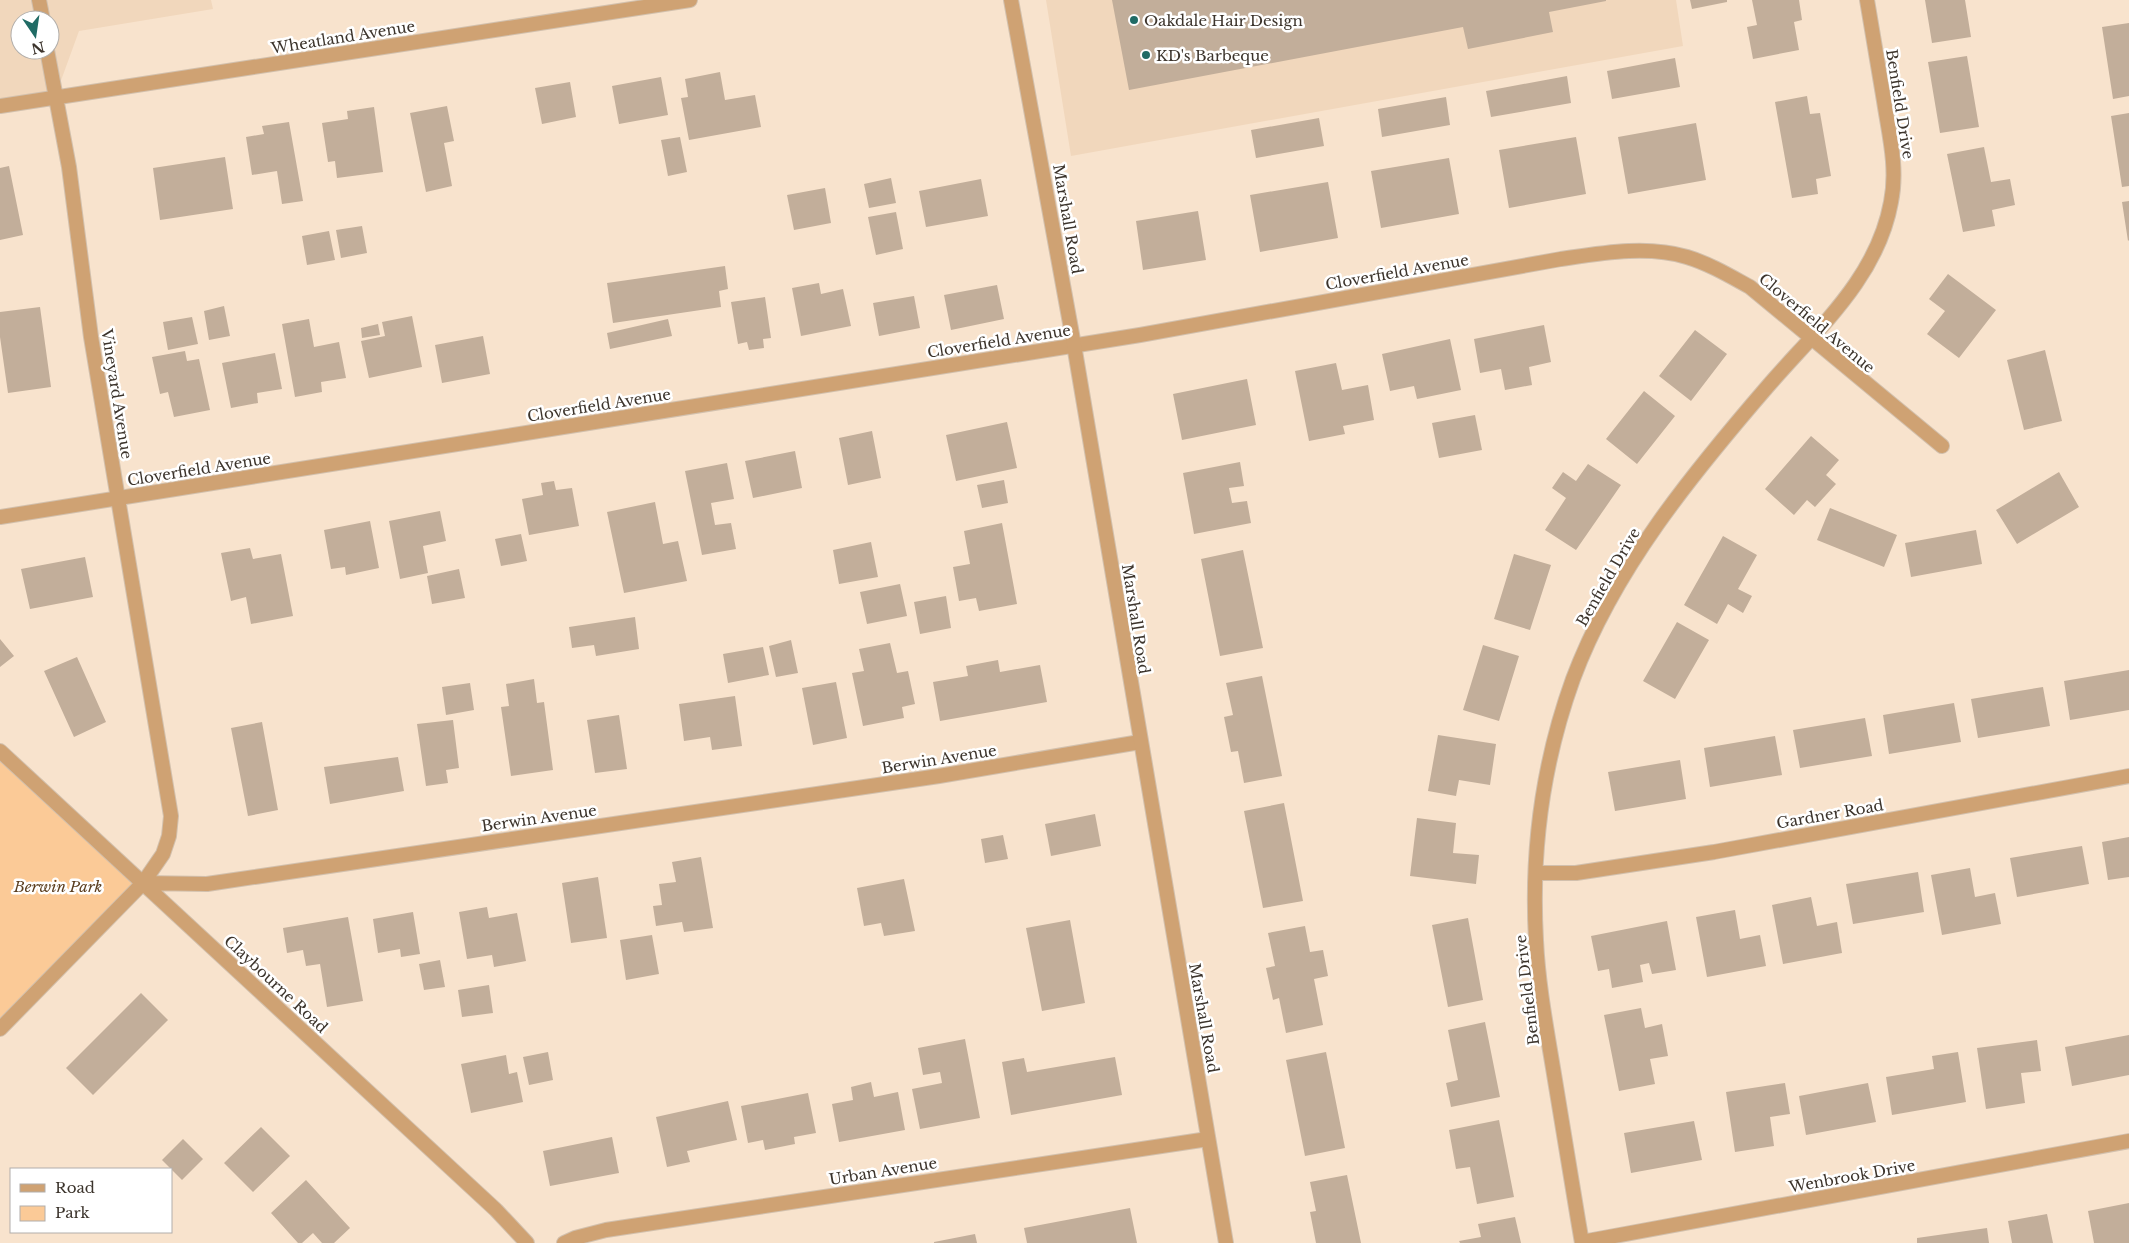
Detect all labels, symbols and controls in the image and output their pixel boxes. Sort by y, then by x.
north arrow [10,10,60,60]
place label: Oakdale Hair Design [1144,11,1303,30]
marker: Oakdale Hair Design [1128,14,1140,26]
street label: Wheatland Avenue [269,16,416,58]
text: N [29,37,46,58]
place label: KD's Barbeque [1156,46,1269,65]
street label: Benfield Drive [1882,48,1918,160]
marker: KD's Barbeque [1140,49,1152,61]
street label: Marshall Road [1049,163,1087,275]
street label: Cloverfield Avenue [1324,250,1470,294]
street label: Cloverfield Avenue [1755,269,1879,377]
street label: Cloverfield Avenue [926,320,1072,362]
street label: Vineyard Avenue [97,327,137,460]
street label: Cloverfield Avenue [526,384,672,426]
street label: Cloverfield Avenue [126,448,272,490]
street label: Benfield Drive [1572,524,1644,630]
street label: Marshall Road [1118,563,1154,675]
street label: Berwin Avenue [880,741,998,777]
street label: Gardner Road [1775,795,1885,833]
street label: Berwin Avenue [480,800,598,836]
park label: Berwin Park [13,877,102,896]
street label: Claybourne Road [220,931,332,1037]
street label: Benfield Drive [1511,934,1543,1046]
street label: Marshall Road [1185,962,1223,1074]
street label: Urban Avenue [828,1153,938,1189]
street label: Wenbrook Drive [1786,1156,1917,1197]
legend [10,1168,172,1233]
text: Road [55,1178,95,1197]
text: Park [55,1203,91,1222]

